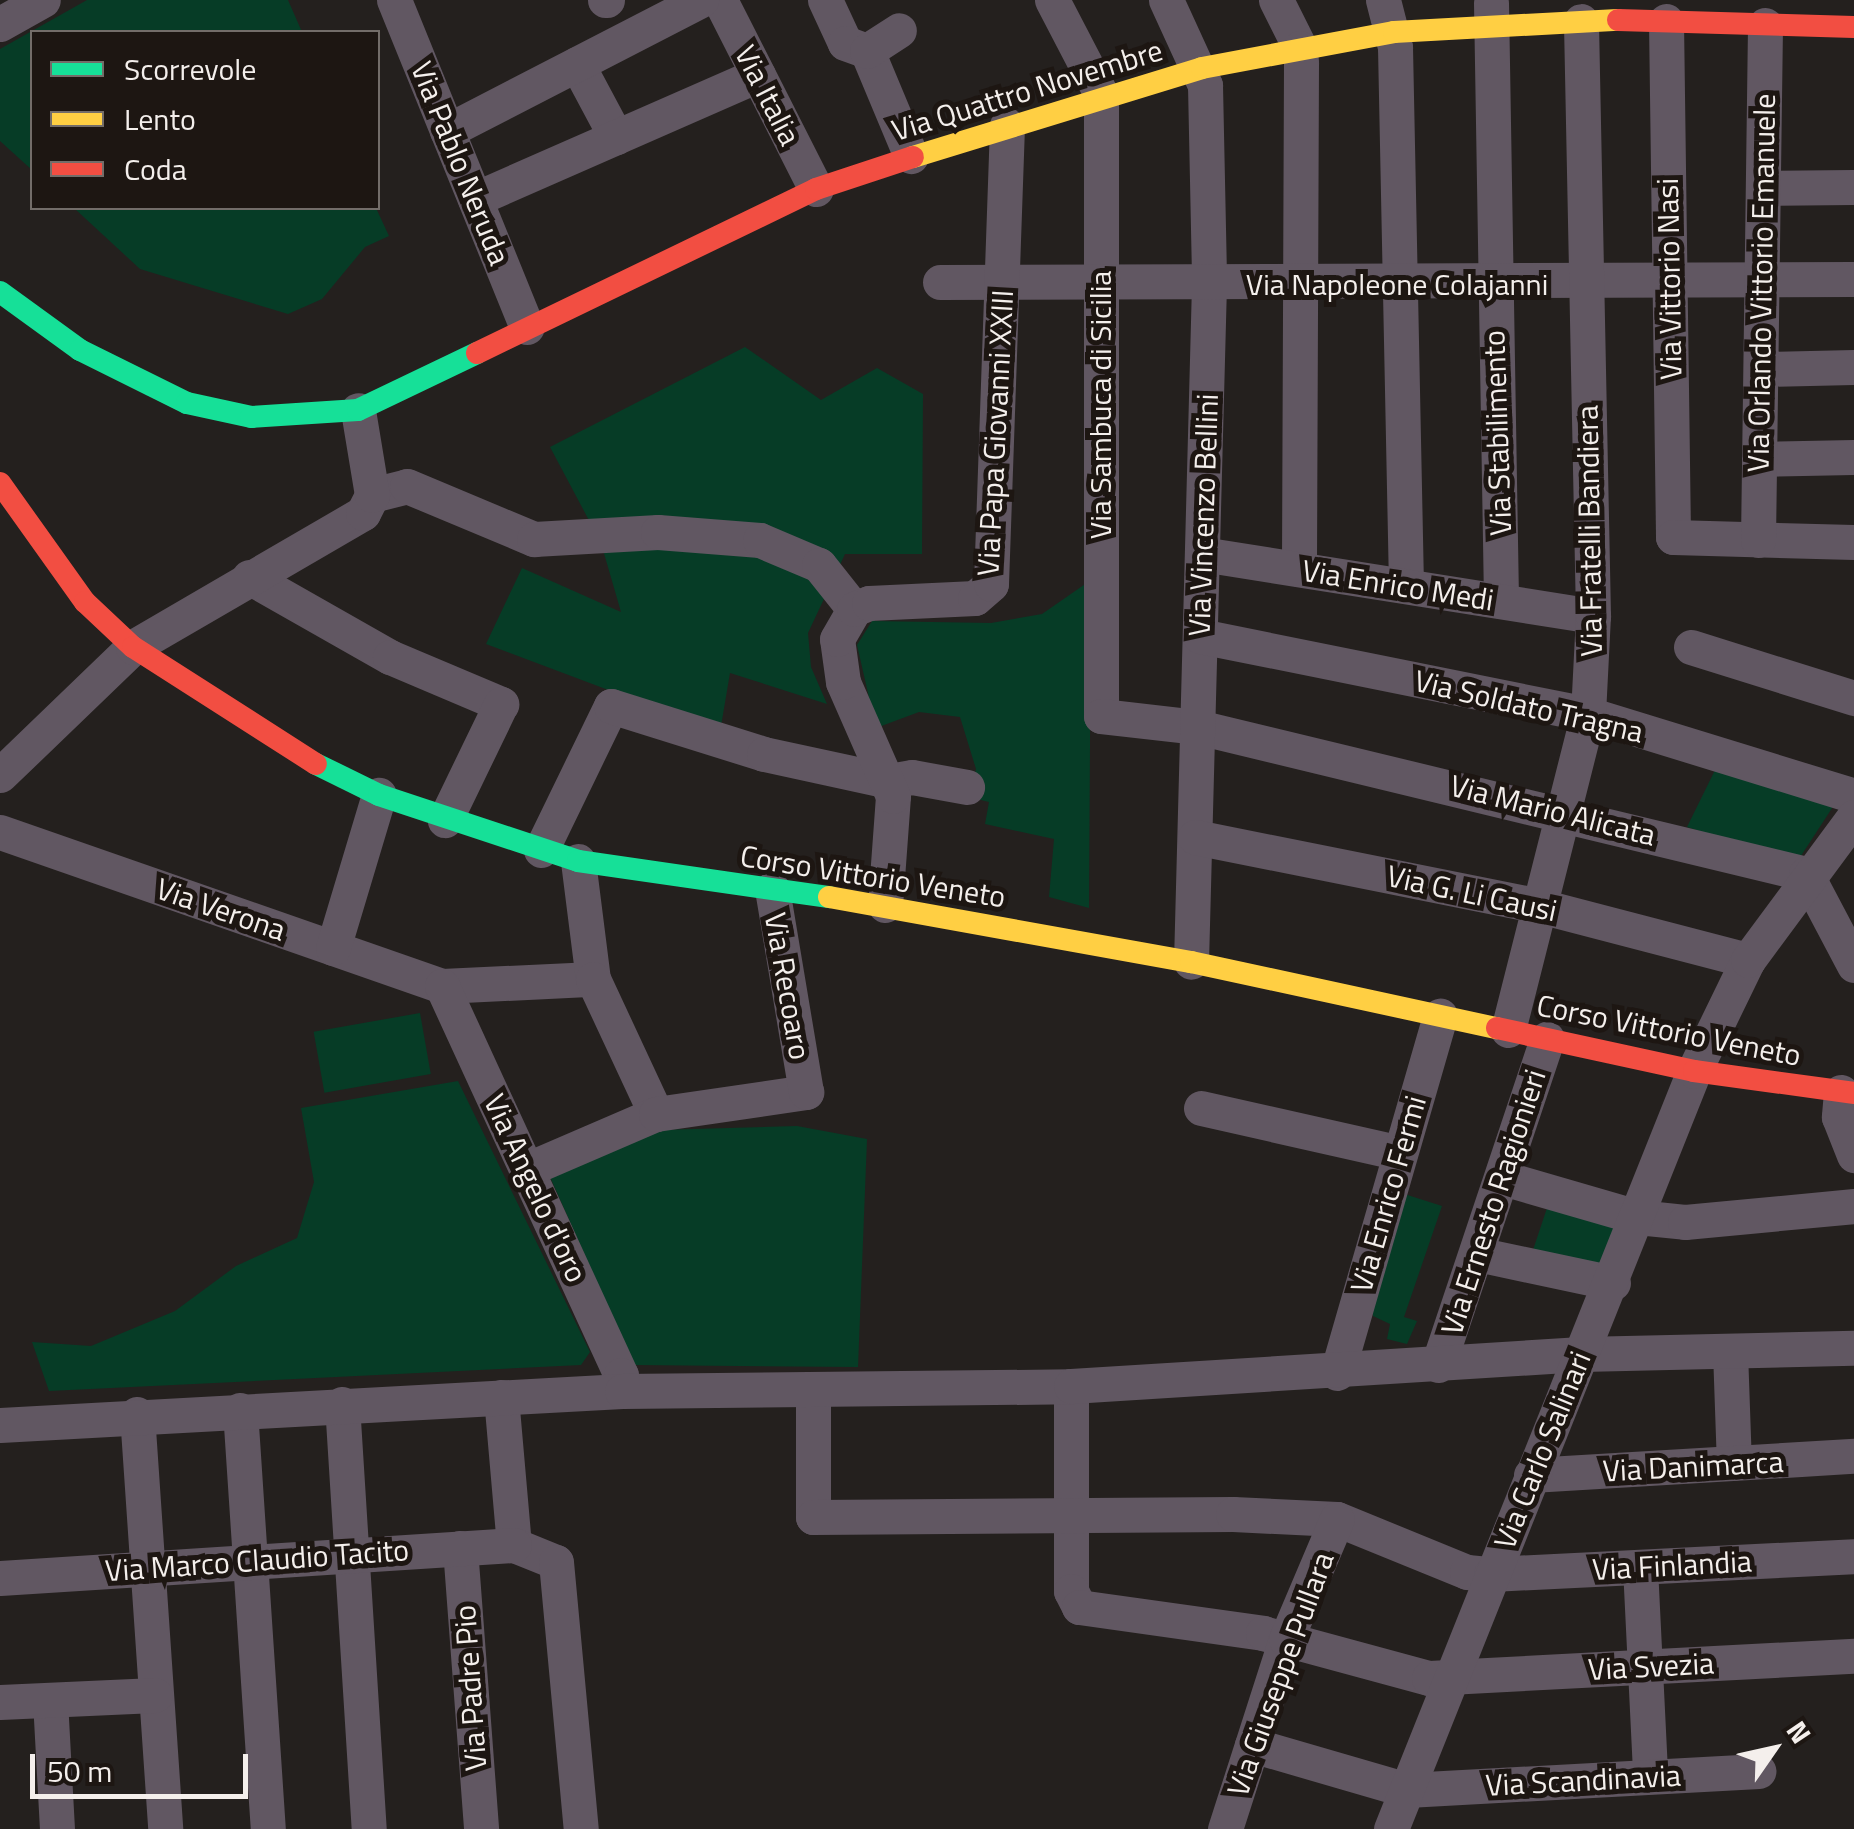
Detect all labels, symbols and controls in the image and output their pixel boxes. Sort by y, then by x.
legend [30,30,380,210]
street label: Via Quattro Novembre [887,32,1167,148]
street label: Via Italia [728,39,808,151]
text: Scorrevole [124,46,256,92]
street label: Via Pablo Neruda [404,56,518,270]
street label: Via Orlando Vittorio Emanuele [1740,93,1782,473]
text: Lento [124,96,196,142]
text: Coda [124,146,187,192]
street label: Via Vittorio Nasi [1649,178,1689,380]
street label: Via Napoleone Colajanni [1246,266,1548,302]
street label: Via Sambuca di Sicilia [1082,271,1118,539]
street label: Via Papa Giovanni XXIII [970,289,1020,577]
street label: Via Stabilimento [1475,330,1519,536]
street label: Via Vincenzo Bellini [1181,393,1225,637]
street label: Via Fratelli Bandiera [1569,405,1609,657]
street label: Via Enrico Medi [1300,552,1496,618]
street label: Via Soldato Tragna [1411,662,1647,750]
street label: Via Mario Alicata [1447,767,1659,853]
street label: Corso Vittorio Veneto [738,837,1008,915]
street label: Via G. Li Causi [1384,857,1560,929]
street label: Via Verona [152,870,290,948]
street label: Via Recoaro [757,910,819,1062]
street label: Corso Vittorio Veneto [1534,987,1804,1073]
street label: Via Ernesto Ragionieri [1433,1065,1553,1339]
street label: Via Angelo d'oro [477,1088,595,1288]
street label: Via Enrico Fermi [1343,1091,1433,1297]
street label: Via Carlo Salinari [1486,1346,1598,1554]
street label: Via Danimarca [1602,1443,1784,1489]
street label: Via Marco Claudio Tacito [104,1531,410,1589]
street label: Via Finlandia [1591,1543,1753,1587]
street label: Via Giuseppe Pullara [1219,1547,1341,1801]
street label: Via Padre Pio [446,1604,494,1772]
street label: Via Svezia [1587,1645,1715,1687]
north arrow [1724,1699,1824,1799]
text: N [1776,1712,1823,1752]
scale bar [35,1734,252,1796]
text: 50 m [47,1748,112,1794]
street label: Via Scandinavia [1484,1757,1682,1803]

